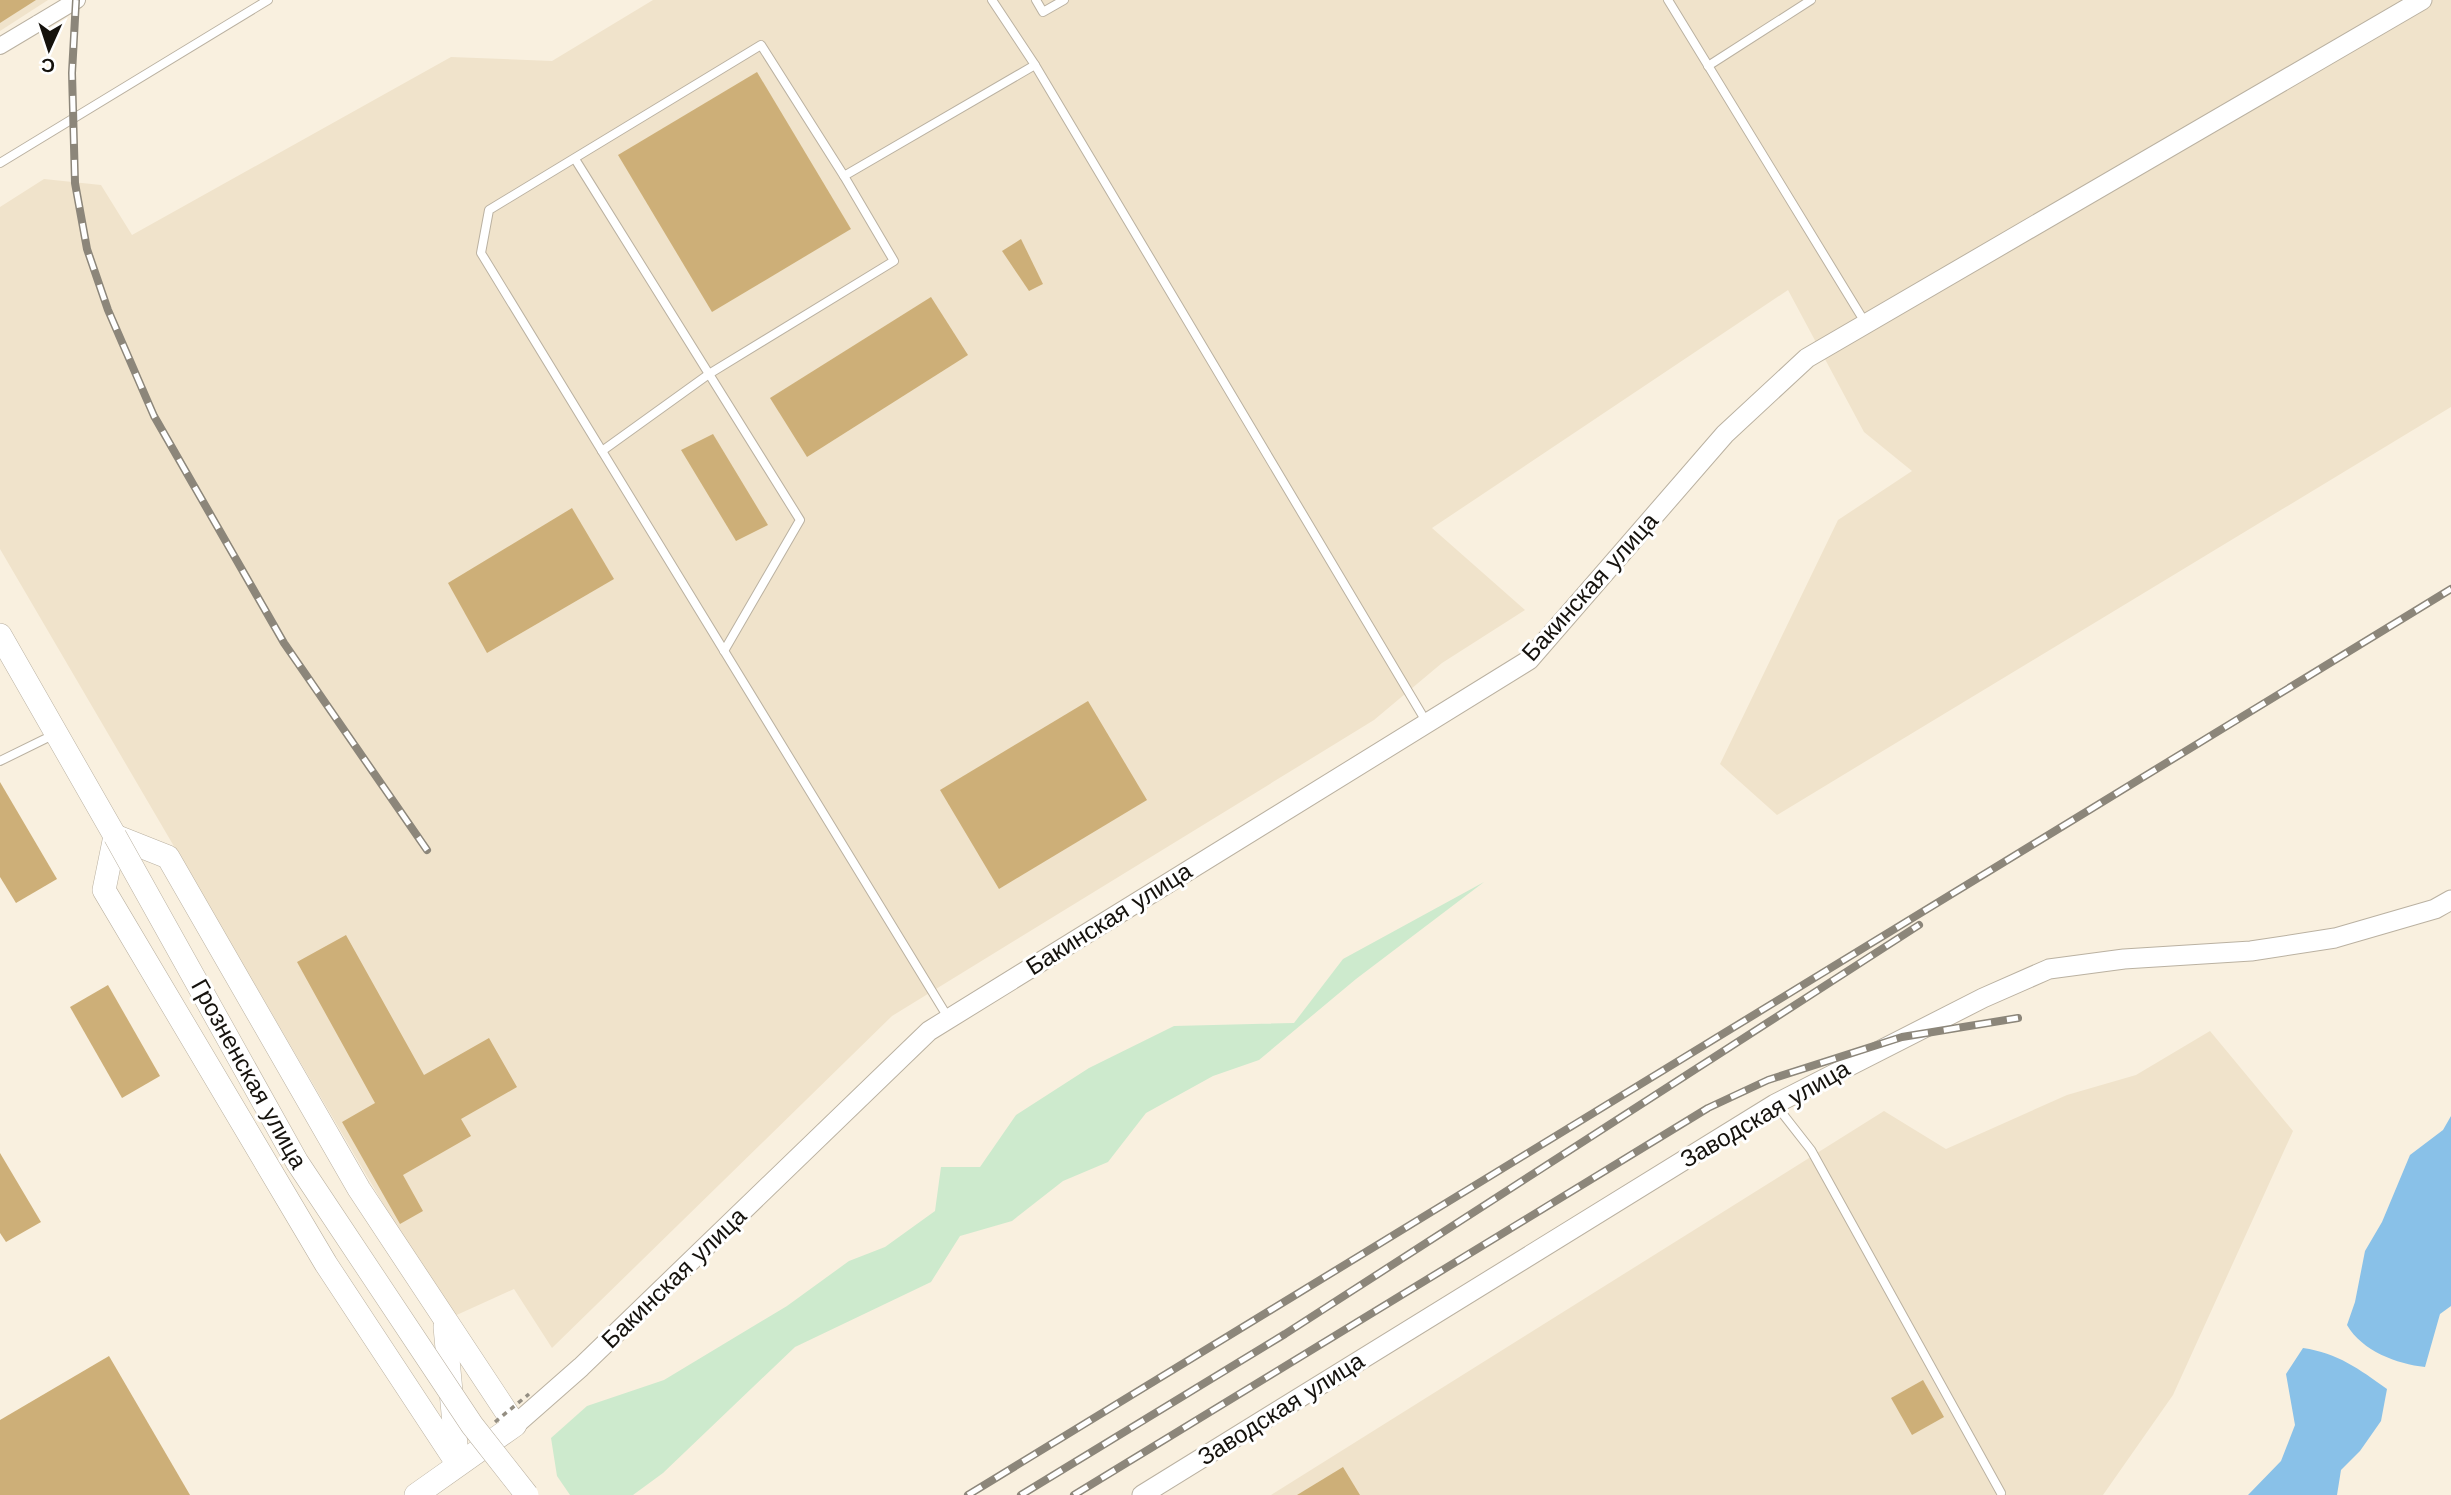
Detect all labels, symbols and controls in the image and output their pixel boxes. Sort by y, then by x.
north arrow [14,14,84,84]
text: С [40,54,56,77]
street label: Бакинская улица [1516,507,1664,667]
street label: Бакинская улица [1021,856,1197,981]
street label: Грозненская улица [185,974,313,1174]
street label: Заводская улица [1675,1054,1855,1174]
street label: Бакинская улица [596,1202,752,1354]
street label: Заводская улица [1193,1346,1370,1471]

